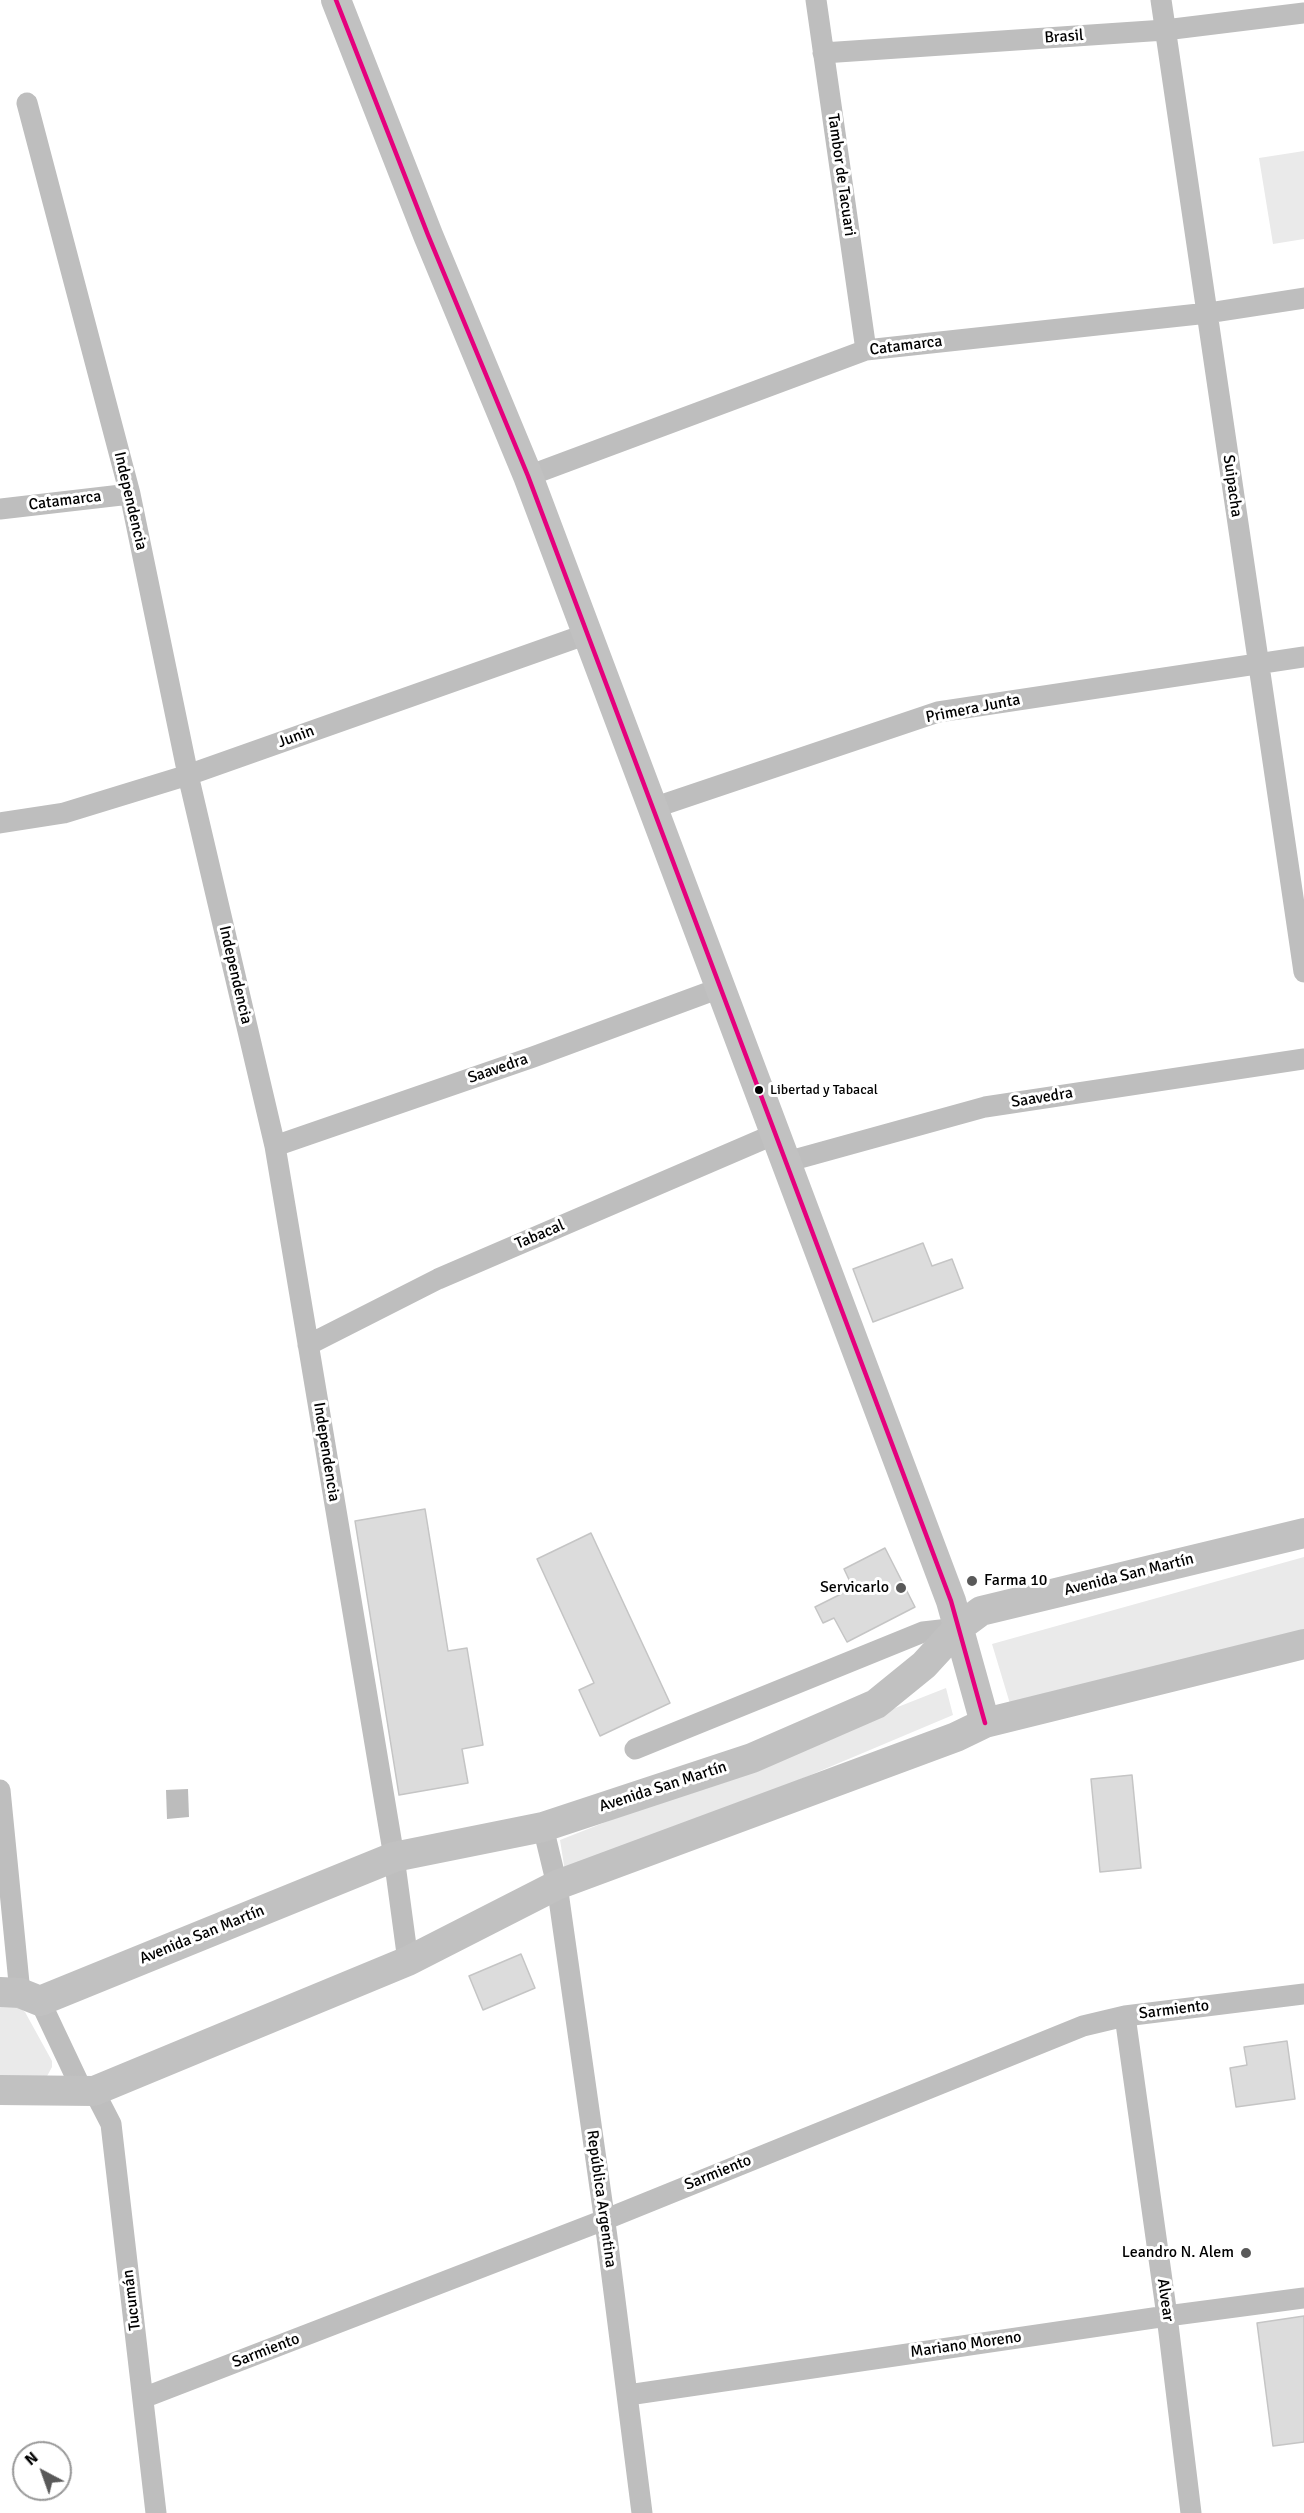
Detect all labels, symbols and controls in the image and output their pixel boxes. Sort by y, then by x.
street label: Brasil [1044,26,1084,48]
street label: Tambor de Tacuari [823,113,859,237]
street label: Catamarca [868,332,944,360]
street label: Independencia [109,450,151,552]
street label: Suipacha [1218,454,1246,518]
street label: Catamarca [27,487,103,515]
street label: Primera Junta [924,690,1022,728]
street label: Junin [275,722,317,752]
street label: Independencia [214,924,256,1026]
street label: Saavedra [465,1050,531,1088]
place label: Libertad y Tabacal [770,1082,878,1098]
marker: Libertad y Tabacal [753,1084,765,1096]
street label: Saavedra [1010,1084,1074,1112]
street label: Tabacal [512,1216,568,1254]
street label: Independencia [309,1401,343,1503]
street label: Avenida San Martín [1062,1550,1196,1600]
place label: Farma 10 [984,1571,1047,1591]
marker: Farma 10 [965,1574,979,1588]
place label: Servicarlo [820,1578,889,1598]
marker: Servicarlo [894,1581,908,1595]
street label: Avenida San Martín [597,1757,729,1817]
street label: Avenida San Martín [137,1901,267,1969]
street label: Sarmiento [1138,1996,1210,2024]
street label: República Argentina [582,2129,620,2269]
street label: Sarmiento [682,2151,754,2195]
place label: Leandro N. Alem [1122,2243,1234,2263]
marker: Leandro N. Alem [1239,2246,1253,2260]
street label: Tucumán [119,2268,145,2332]
street label: Alvear [1152,2277,1178,2323]
street label: Mariano Moreno [909,2328,1023,2362]
street label: Sarmiento [230,2329,302,2373]
north arrow [12,2441,72,2501]
text: N [21,2448,42,2470]

